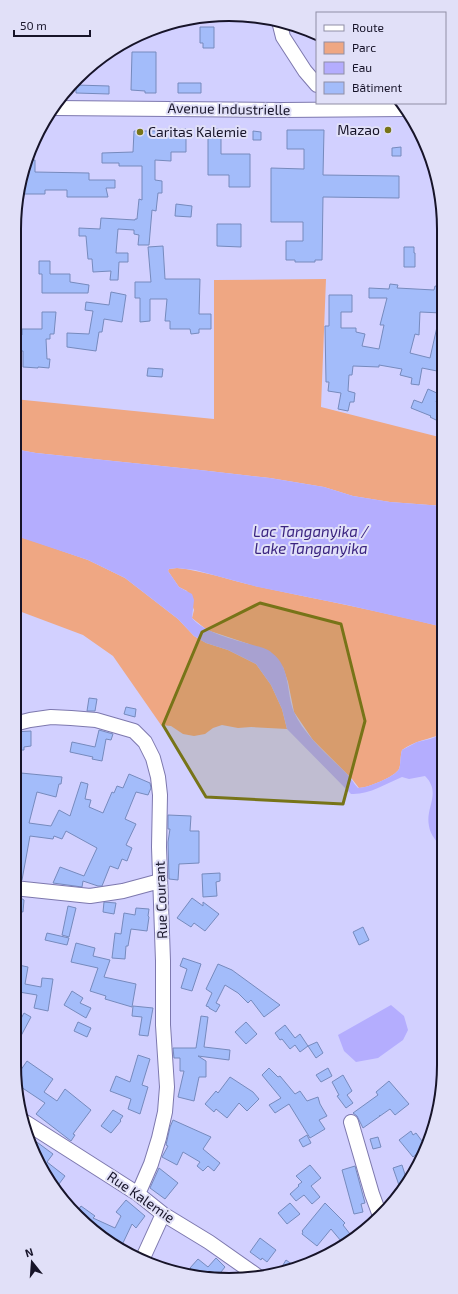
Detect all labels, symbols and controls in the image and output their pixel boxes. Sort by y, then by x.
scale bar [14,12,90,38]
legend [316,12,446,104]
text: 50 m [20,18,47,32]
text: Route [352,20,384,34]
text: Parc [352,40,376,54]
text: Eau [352,60,372,74]
text: Bâtiment [352,80,403,94]
street label: Avenue Industrielle [168,99,291,118]
place label: Mazao [337,121,380,138]
place label: Caritas Kalemie [148,123,247,140]
marker: Mazao [383,125,393,135]
marker: Caritas Kalemie [135,127,145,137]
water label: Lac Tanganyika / Lake Tanganyika [253,522,370,558]
street label: Rue Courant [151,861,170,939]
street label: Rue Kalemie [104,1167,178,1226]
north arrow [12,1242,52,1282]
text: N [23,1245,35,1259]

